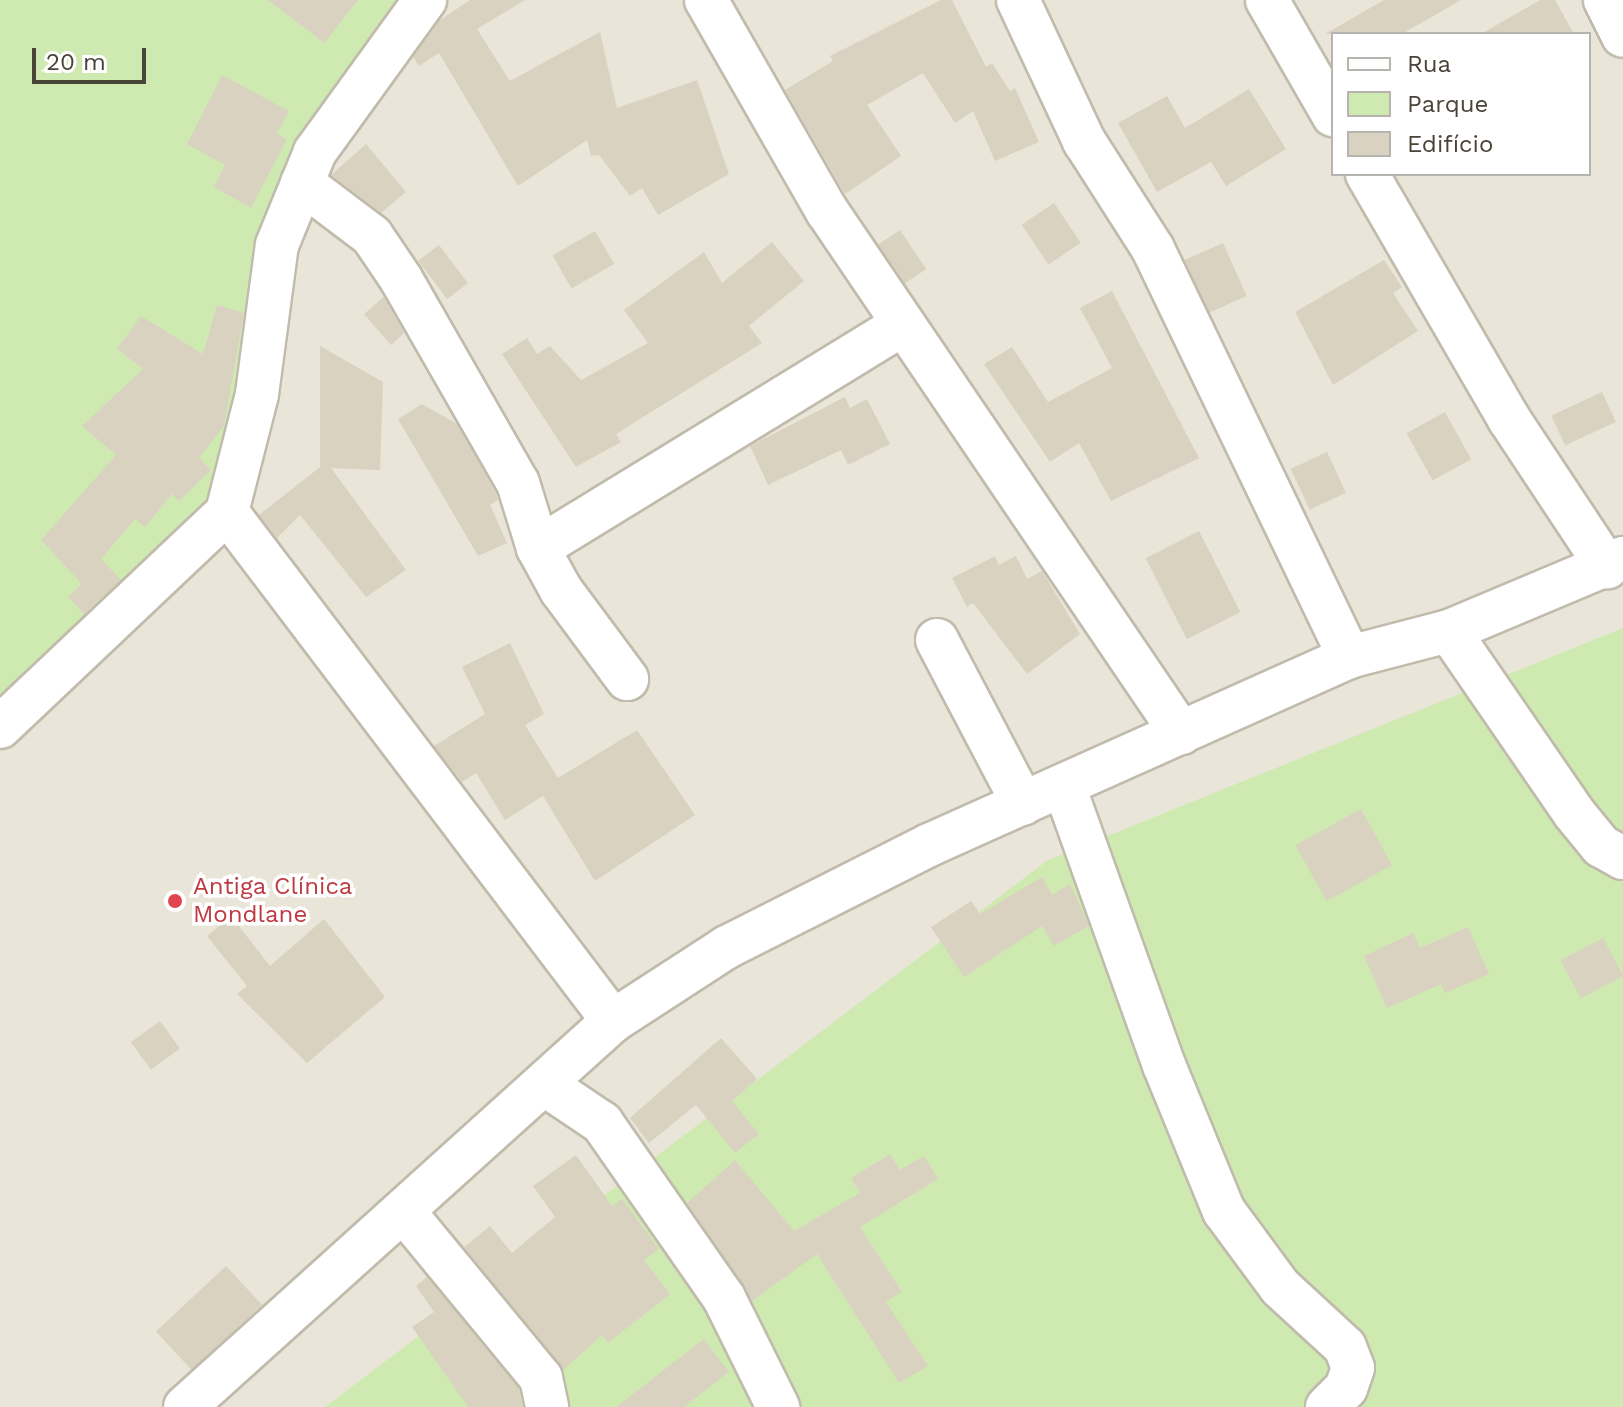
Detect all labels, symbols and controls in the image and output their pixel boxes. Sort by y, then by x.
scale bar [36,32,150,82]
legend [1331,32,1591,176]
text: 20 m [46,48,106,76]
text: Rua [1407,50,1451,78]
text: Parque [1407,90,1488,118]
text: Edifício [1407,130,1493,158]
place label: Antiga Clínica Mondlane [193,873,353,929]
marker: Antiga Clínica Mondlane [164,890,186,912]

